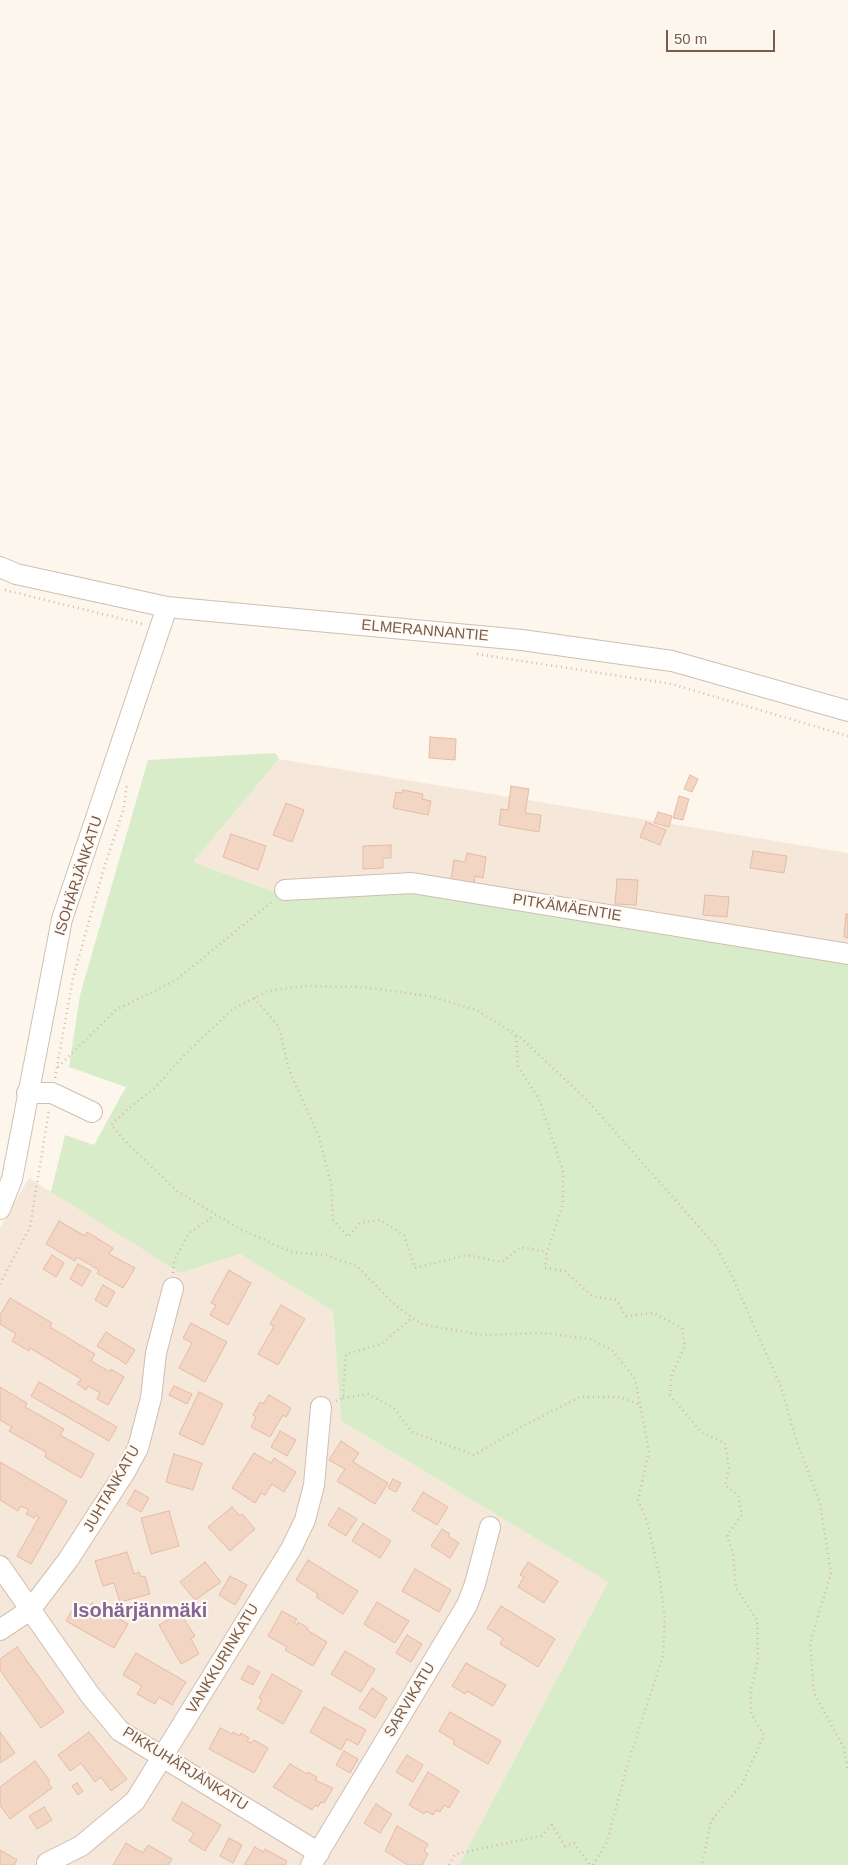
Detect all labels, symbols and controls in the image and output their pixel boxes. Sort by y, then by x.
scale bar [668,20,777,52]
text: 50 m [674,30,707,47]
street label: ELMERANNANTIE [361,616,489,646]
street label: ISOHÄRJÄNKATU [51,814,107,938]
street label: PITKÄMÄENTIE [511,891,623,925]
street label: JUHTANKATU [80,1443,144,1535]
district label: Isohärjänmäki [73,1599,207,1623]
street label: VANKKURINKATU [183,1601,263,1717]
street label: SARVIKATU [381,1660,439,1740]
street label: PIKKUHÄRJÄNKATU [119,1723,251,1815]

